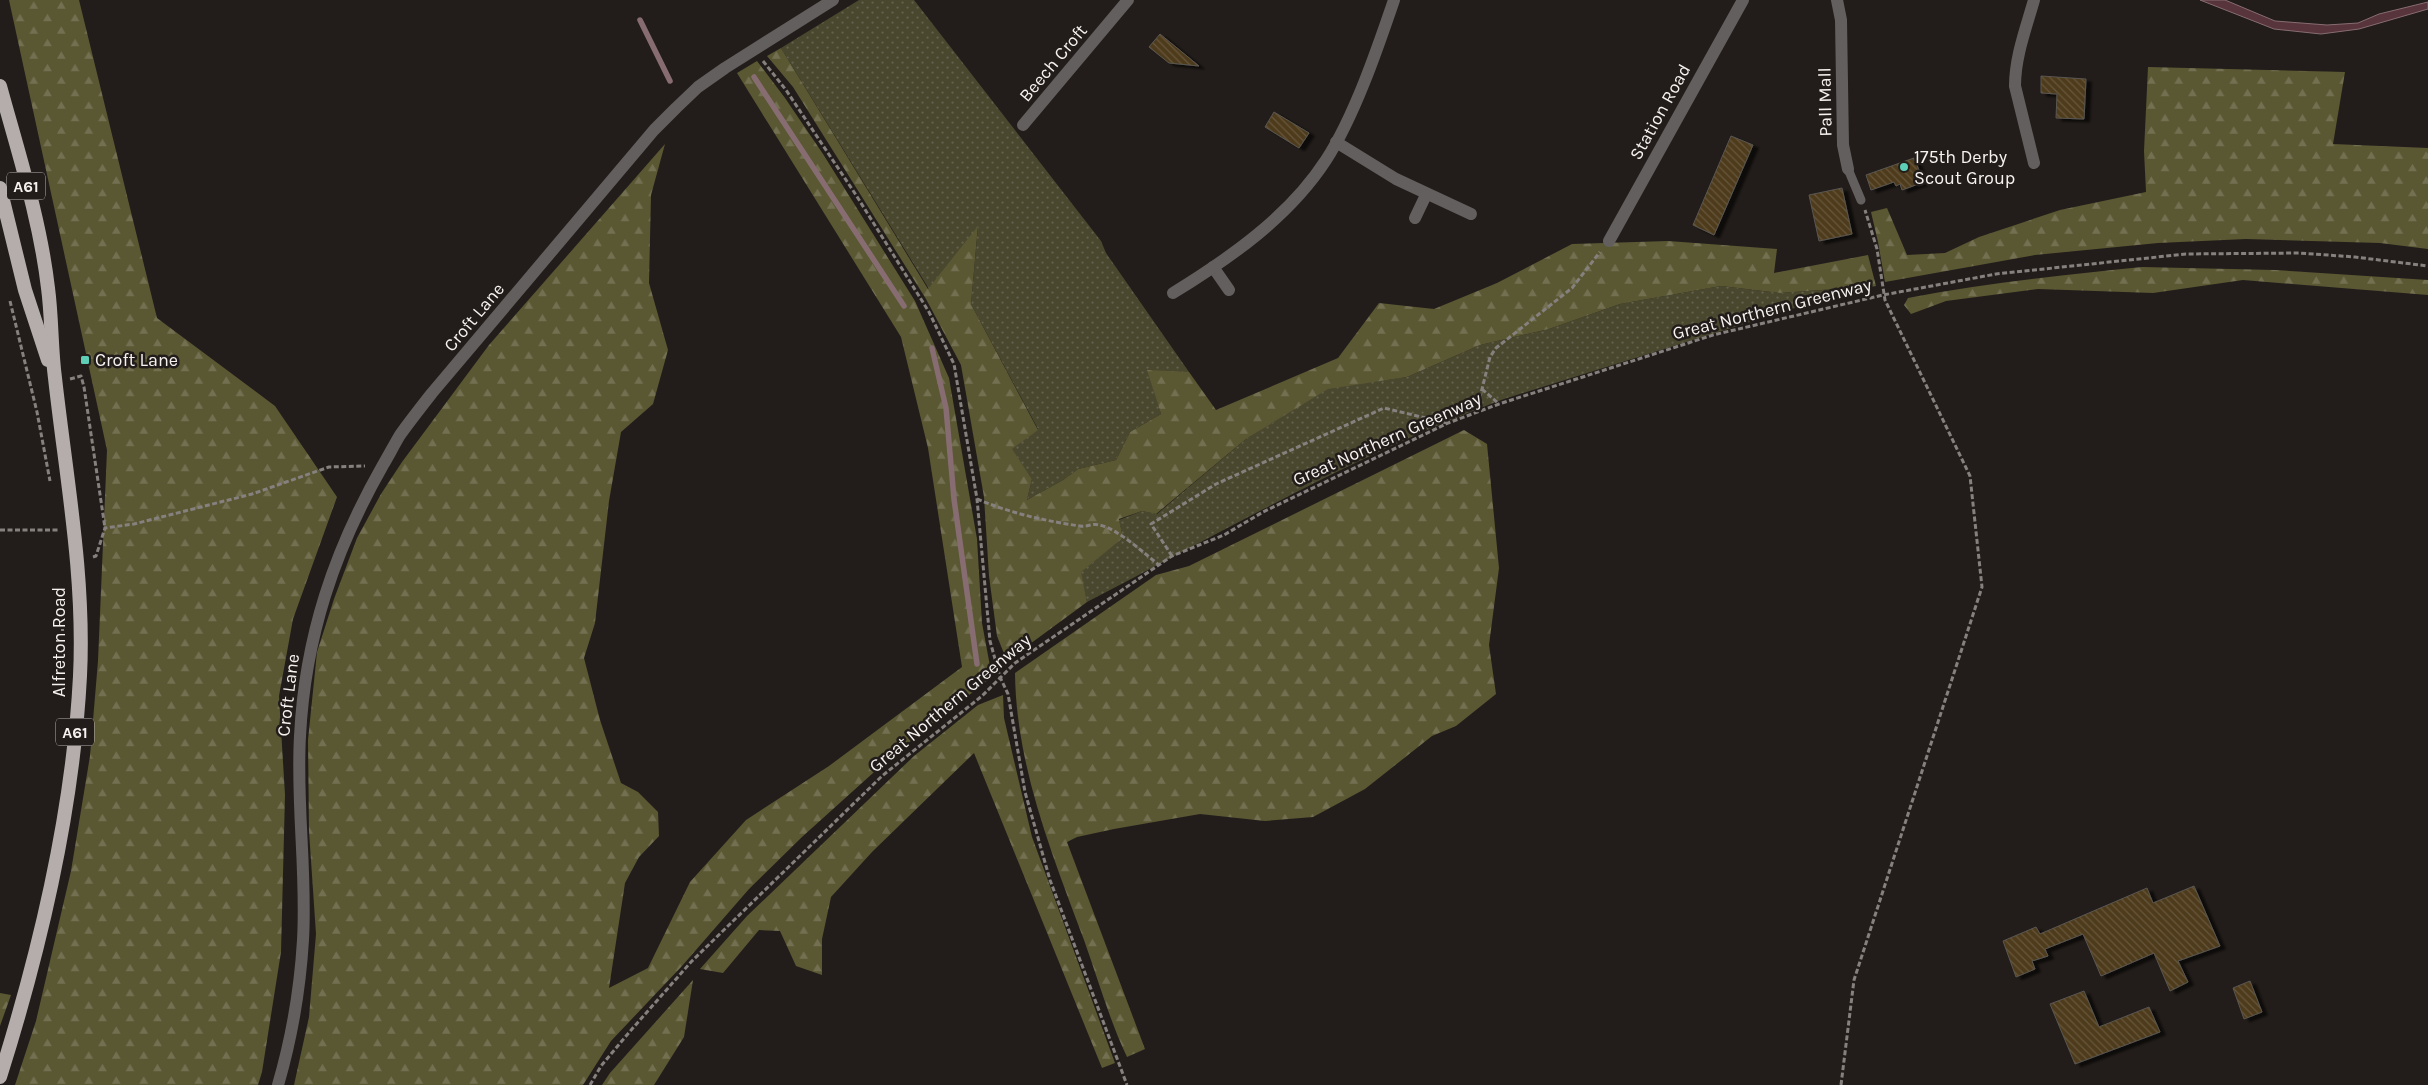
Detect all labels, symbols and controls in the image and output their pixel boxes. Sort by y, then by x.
street label: Beech Croft [1014,20,1092,106]
street label: Station Road [1625,60,1695,164]
street label: Pall Mall [1813,67,1837,137]
place label: 175th Derby Scout Group [1914,146,2015,189]
marker: 175th Derby Scout Group [1898,161,1910,173]
road number: A61 [7,172,45,200]
street label: Great Northern Greenway [1670,273,1874,344]
street label: Croft Lane [439,278,509,356]
place label: Croft Lane [95,349,178,371]
marker: Croft Lane [79,354,91,366]
street label: Great Northern Greenway [1289,387,1485,491]
street label: Alfreton Road [48,587,70,697]
street label: Great Northern Greenway [865,629,1036,777]
street label: Croft Lane [272,652,304,738]
road number: A61 [56,719,94,746]

